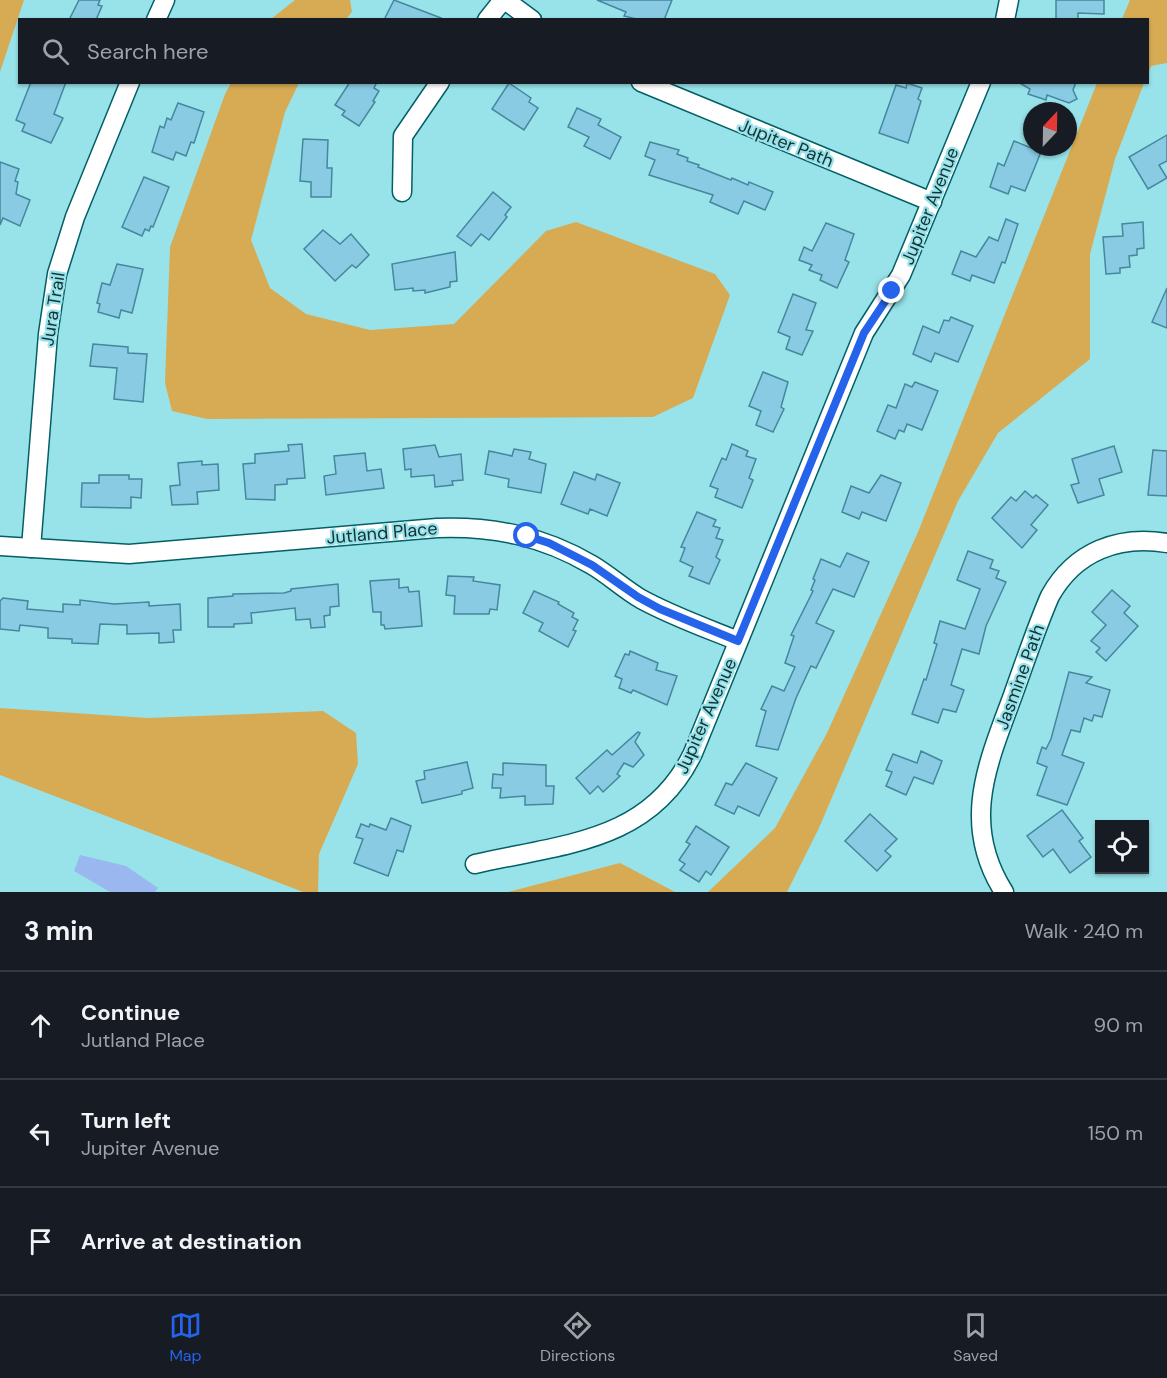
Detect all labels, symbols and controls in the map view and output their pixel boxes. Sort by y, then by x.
search box [18,18,1149,84]
icon: search [39,35,72,68]
text: Search here [87,37,208,66]
north arrow [1023,102,1077,156]
street label: Jupiter Path [735,113,837,173]
street label: Jupiter Avenue [896,144,964,268]
street label: Jura Trail [35,270,71,348]
route end [878,277,904,303]
street label: Jutland Place [325,516,439,550]
route start [513,522,539,548]
street label: Jasmine Path [990,621,1050,733]
street label: Jupiter Avenue [670,654,742,778]
map controls [1095,820,1149,874]
button: locate [1095,820,1149,874]
text: 3 min [24,914,93,948]
text: Walk · 240 m [1024,918,1143,944]
text: Continue [81,998,180,1027]
icon: ahead [24,1009,57,1042]
text: 90 m [1094,1012,1143,1038]
text: Jutland Place [81,1027,205,1053]
text: Turn left [81,1106,171,1135]
icon: left [24,1117,57,1150]
text: 150 m [1088,1120,1143,1146]
text: Jupiter Avenue [81,1135,219,1161]
icon: arrive [24,1225,57,1258]
text: Arrive at destination [81,1227,302,1256]
tab: Map [169,1309,202,1366]
tab: Directions [540,1309,615,1366]
tab: Saved [953,1309,998,1366]

